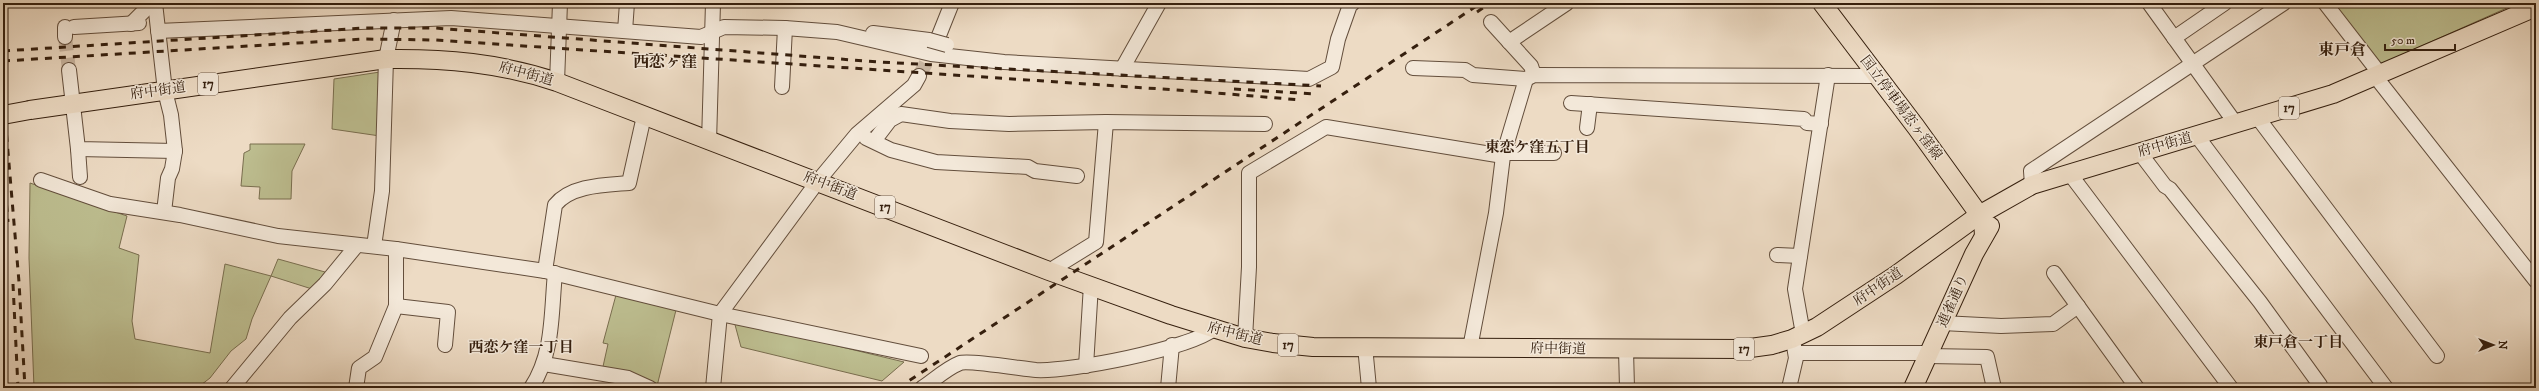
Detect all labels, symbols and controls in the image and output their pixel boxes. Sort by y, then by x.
scale bar [2385,26,2455,52]
text: 50 m [2391,33,2415,48]
district label: 東戸倉 [2318,40,2366,60]
district label: 西恋ヶ窪 [633,52,697,72]
street label: 国立停車場恋ヶ窪線 [1856,52,1946,164]
street label: 府中街道 [497,58,555,90]
road number: 17 [198,73,218,95]
street label: 府中街道 [129,78,187,104]
road number: 17 [2279,97,2299,119]
street label: 府中街道 [2136,129,2194,161]
district label: 東恋ケ窪五丁目 [1484,138,1590,157]
street label: 府中街道 [801,168,859,204]
road number: 17 [875,196,895,218]
street label: 府中街道 [1850,264,1906,310]
street label: 連雀通り [1933,272,1973,330]
street label: 府中街道 [1206,318,1264,350]
north arrow [2473,325,2513,365]
district label: 東戸倉一丁目 [2253,333,2343,352]
road number: 17 [1278,334,1298,356]
district label: 西恋ケ窪一丁目 [468,338,574,357]
road number: 17 [1734,338,1754,360]
street label: 府中街道 [1530,340,1586,358]
text: N [2495,340,2509,350]

